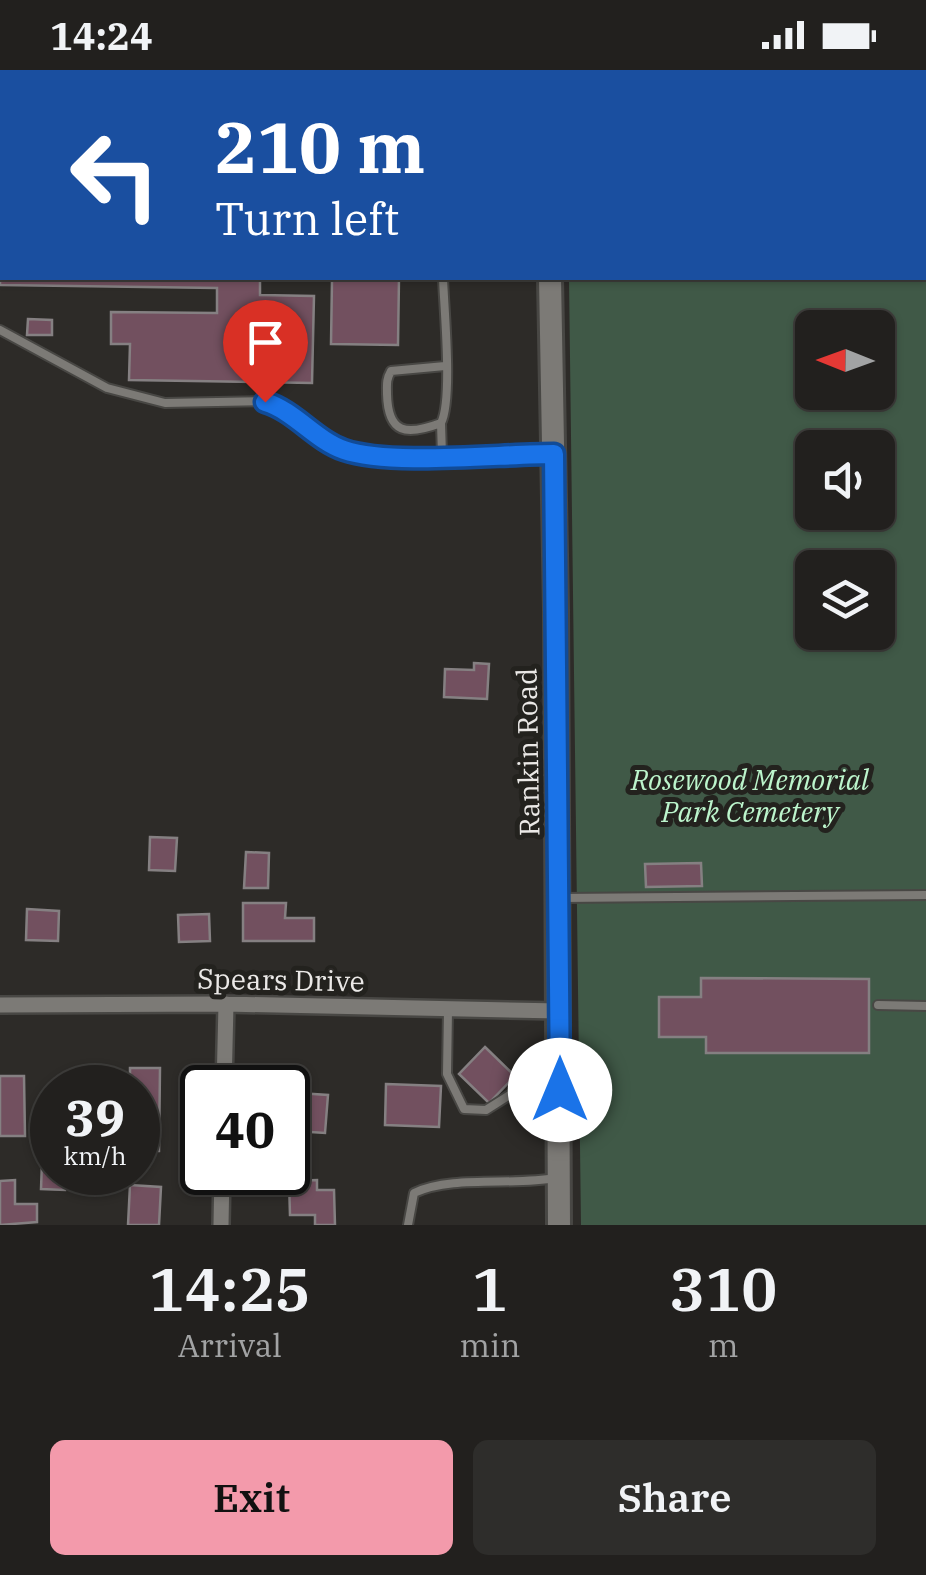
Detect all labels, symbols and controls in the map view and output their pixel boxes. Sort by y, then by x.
text: 14:24 [50,11,153,60]
text: 210 m [215,101,425,192]
icon: left [50,110,180,240]
text: Turn left [215,189,399,247]
pin [223,300,308,403]
north arrow [795,310,895,410]
map controls [795,310,895,650]
icon: arrive [238,315,293,370]
button: sound [795,430,895,530]
button: layers [795,550,895,650]
street label: Rankin Road [508,668,547,836]
park label: Rosewood Memorial Park Cemetery [630,761,870,830]
street label: Spears Drive [197,960,365,999]
position arrow [508,1038,612,1142]
speed limit sign: 40 [180,1065,310,1195]
text: 39 [65,1085,125,1150]
text: km/h [63,1139,127,1172]
text: 14:25 [149,1249,311,1328]
text: 1 [472,1249,508,1328]
text: 310 [669,1249,777,1328]
text: Arrival [178,1324,282,1366]
text: min [459,1324,520,1366]
text: m [708,1324,738,1366]
button: Exit [50,1440,453,1555]
button: Share [473,1440,876,1555]

